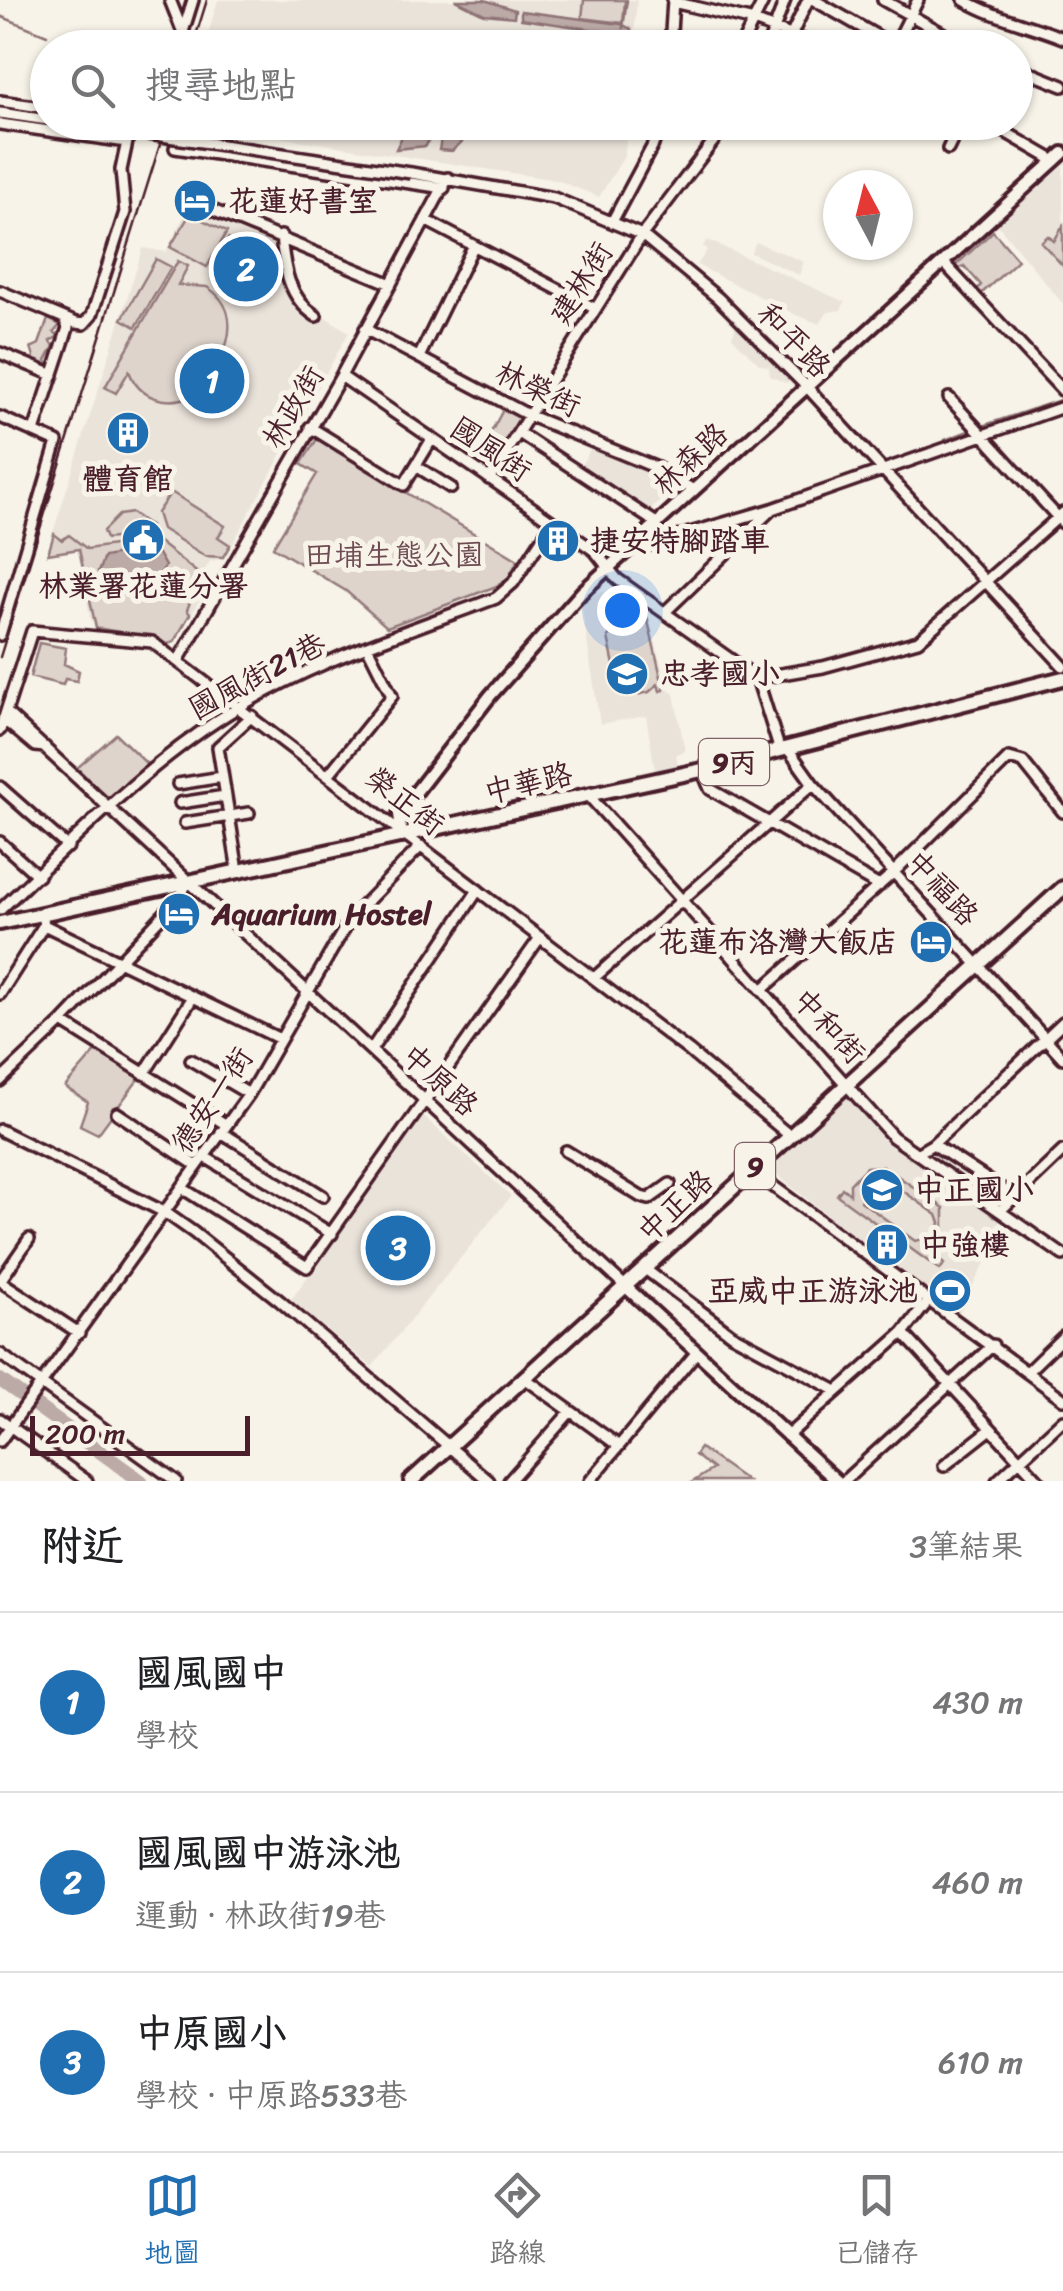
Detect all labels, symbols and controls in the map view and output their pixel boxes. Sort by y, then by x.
search box [30,30,1033,140]
text: 搜尋地點 [145,52,297,119]
icon: search [65,58,120,113]
north arrow [823,170,913,260]
place label: 花蓮好書室 [228,174,378,228]
hotel icon: 花蓮好書室 [172,178,218,224]
street label: 建林街 [534,231,628,335]
pin: 2 [214,232,278,306]
street label: 和平路 [743,289,845,391]
pin: 1 [180,344,244,418]
street label: 林榮街 [486,346,590,432]
street label: 林政街 [247,355,339,459]
street label: 國風街 [439,401,543,497]
street label: 林森路 [639,409,741,509]
building icon: 體育館 [105,410,151,456]
place label: 體育館 [83,452,173,506]
place label: 捷安特腳踏車 [590,514,770,568]
public building icon: 林業署花蓮分署 [120,517,166,563]
building icon: 捷安特腳踏車 [535,518,581,564]
park label: 田埔生態公園 [304,528,484,582]
place label: 林業署花蓮分署 [38,559,248,613]
your location [597,585,648,636]
street label: 國風街21巷 [178,617,336,735]
place label: 忠孝國小 [660,647,780,701]
school or university icon: 忠孝國小 [604,651,650,697]
road number: 9丙 [699,739,769,785]
street label: 中華路 [478,747,578,819]
street label: 榮正街 [353,752,457,850]
street label: 中福路 [892,837,992,939]
place label: Aquarium Hostel [210,887,433,941]
hotel icon: Aquarium Hostel [156,891,202,937]
place label: 花蓮布洛灣大飯店 [658,915,898,969]
hotel icon: 花蓮布洛灣大飯店 [908,919,954,965]
street label: 中和街 [779,975,879,1077]
street label: 中原路 [388,1030,492,1130]
street label: 德安一街 [156,1035,268,1165]
road number: 9 [735,1143,775,1189]
street label: 中正路 [624,1156,726,1256]
place label: 中正國小 [914,1163,1034,1217]
school or university icon: 中正國小 [859,1167,905,1213]
pin: 3 [366,1210,430,1286]
place label: 中強樓 [920,1218,1010,1272]
building icon: 中強樓 [864,1222,910,1268]
place label: 亞威中正游泳池 [708,1264,918,1318]
sports icon: 亞威中正游泳池 [927,1268,973,1314]
text: 200 m [45,1409,125,1458]
scale bar [30,1411,250,1456]
text: 附近 [40,1509,124,1583]
text: 3筆結果 [909,1518,1023,1575]
text: 國風國中 [135,1640,287,1707]
text: 1 [66,1674,79,1731]
text: 430 m [932,1674,1023,1731]
text: 學校 [135,1707,199,1764]
text: 國風國中游泳池 [135,1820,401,1887]
text: 2 [63,1854,82,1911]
text: 460 m [932,1854,1023,1911]
text: 運動 · 林政街19巷 [135,1887,386,1944]
text: 中原國小 [135,2000,287,2067]
text: 3 [64,2034,81,2091]
text: 610 m [938,2034,1023,2091]
text: 學校 · 中原路533巷 [135,2067,407,2124]
tab: 地圖 [144,2168,201,2277]
tab: 路線 [489,2168,546,2277]
tab: 已儲存 [834,2168,919,2277]

